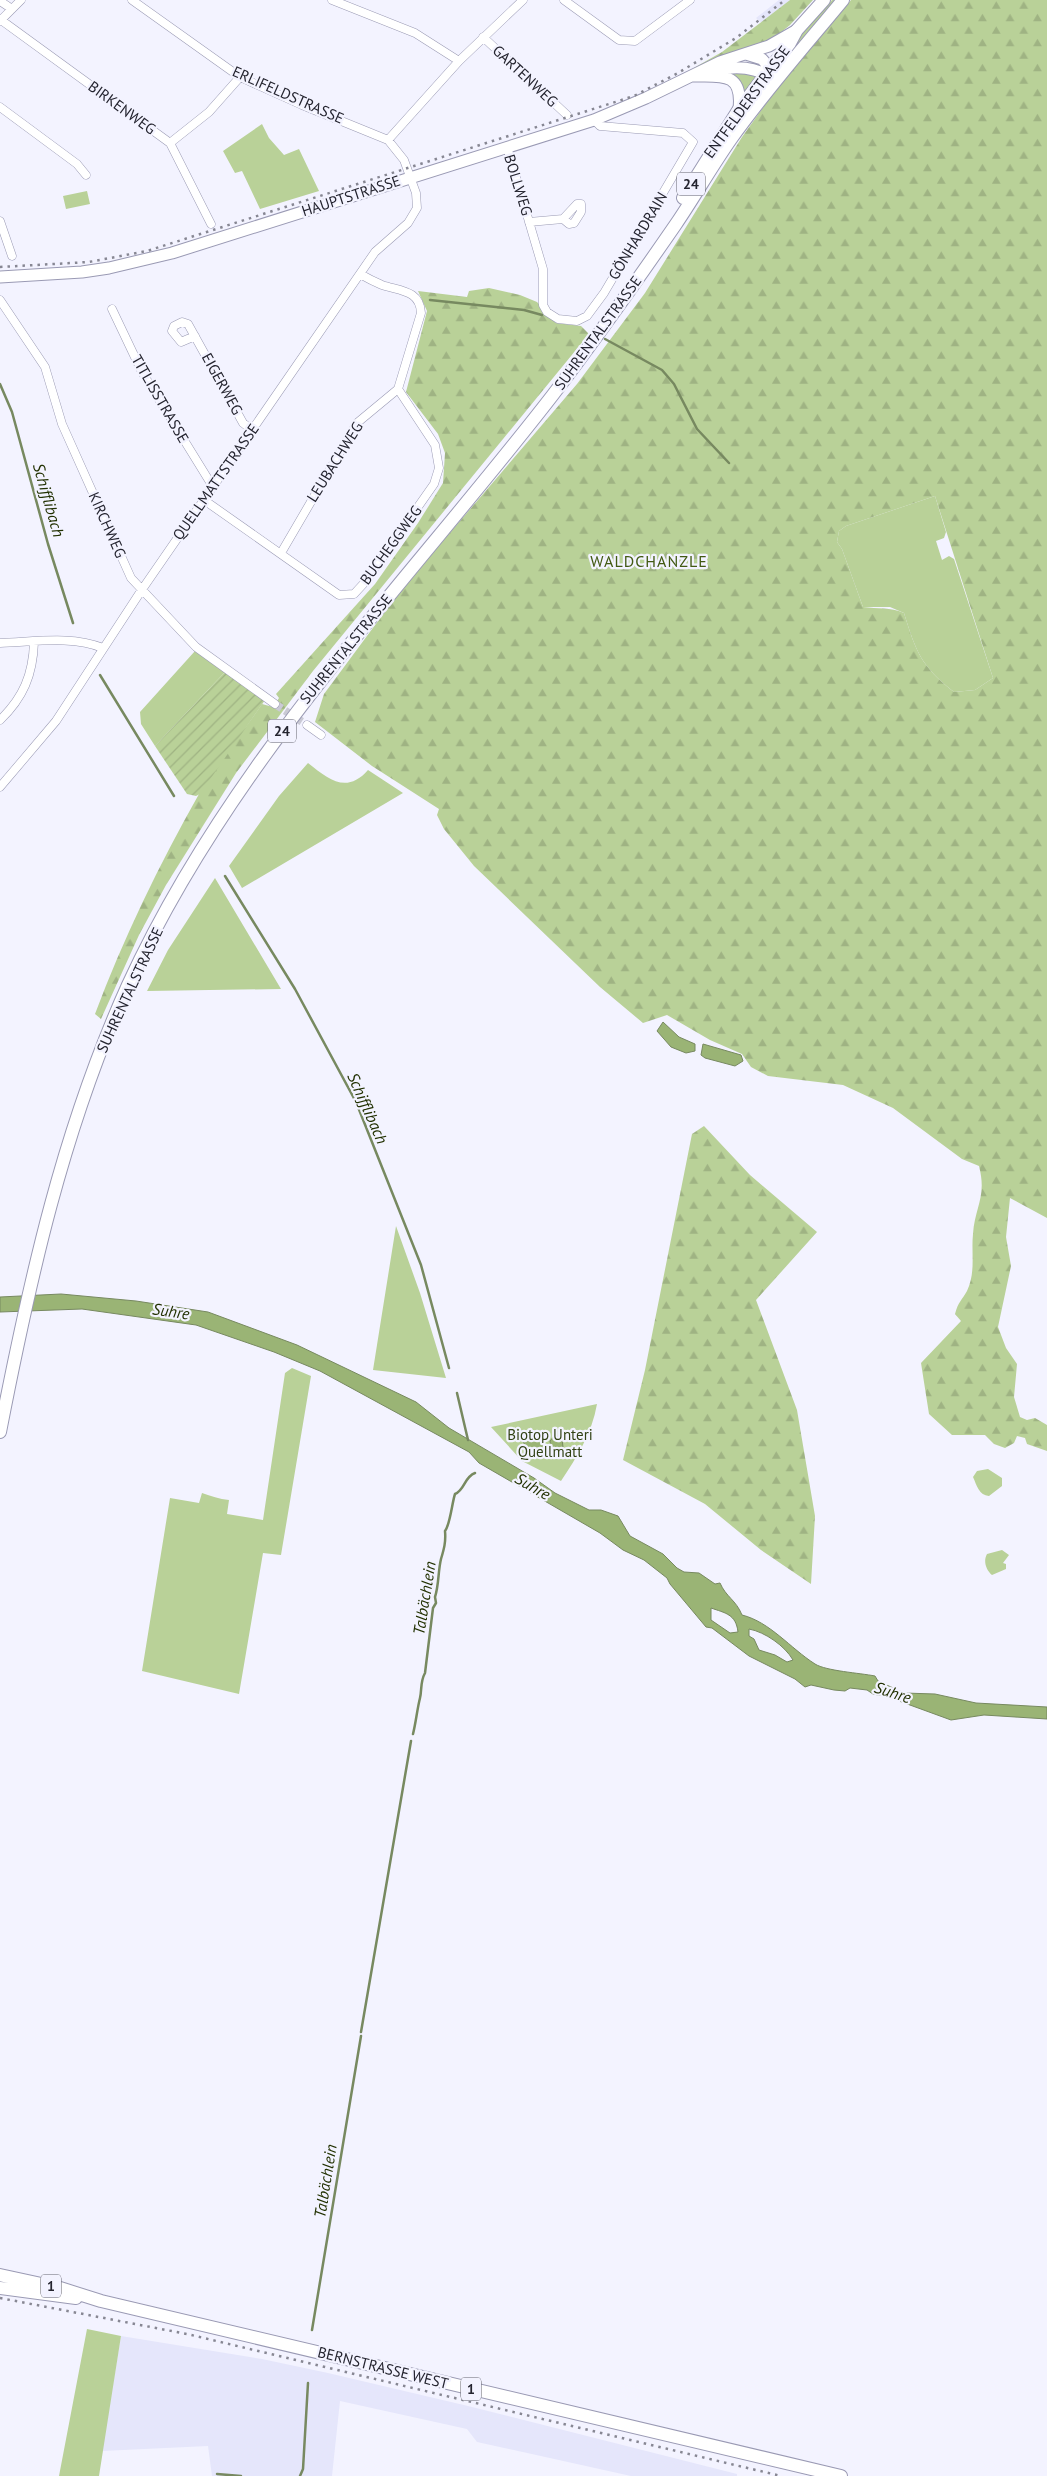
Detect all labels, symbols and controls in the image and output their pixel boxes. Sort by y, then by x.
street label: GARTENWEG [489,41,562,111]
street label: ENTFELDERSTRASSE [699,42,794,162]
street label: ERLIFELDSTRASSE [230,61,347,128]
street label: BIRKENWEG [85,77,160,138]
street label: BOLLWEG [500,152,537,218]
street label: HAUPTSTRASSE [299,171,403,220]
road number: 24 [677,172,705,195]
street label: GÖNHARDRAIN [604,188,671,283]
street label: SUHRENTALSTRASSE [550,272,645,393]
street label: EIGERWEG [198,350,247,418]
street label: TITLISSTRASSE [128,351,193,446]
street label: LEUBACHWEG [302,418,367,505]
street label: QUELLMATTSTRASSE [168,420,263,544]
water label: Schifflibach [29,461,69,539]
street label: KIRCHWEG [85,489,130,561]
street label: BUCHEGGWEG [356,501,426,588]
district label: WALDCHANZLE [590,551,708,571]
street label: SUHRENTALSTRASSE [295,590,396,708]
road number: 24 [268,719,296,742]
street label: SUHRENTALSTRASSE [92,924,167,1056]
water label: Schifflibach [343,1069,393,1147]
water label: Suhre [151,1298,191,1324]
park label: Biotop Unteri Quellmatt [507,1425,593,1461]
water label: Suhre [512,1468,555,1504]
water label: Talbächlein [408,1560,440,1636]
water label: Suhre [872,1677,914,1707]
water label: Talbächlein [309,2143,341,2219]
road number: 1 [41,2274,61,2298]
street label: BERNSTRASSE WEST [316,2342,451,2393]
road number: 1 [461,2378,481,2400]

